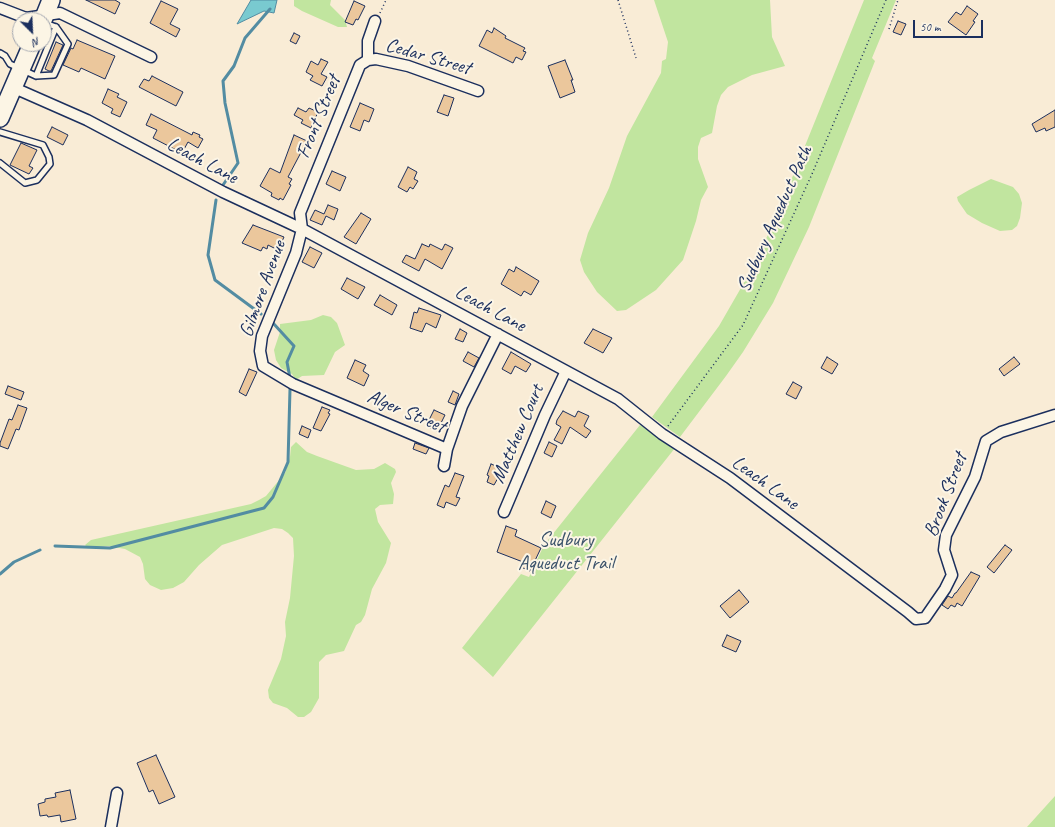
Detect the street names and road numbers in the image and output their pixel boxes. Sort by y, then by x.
street label: Cedar Street [383,33,473,81]
street label: Front Street [292,72,346,162]
street label: Leach Lane [162,132,242,190]
street label: Sudbury Aqueduct Path [732,142,818,296]
street label: Gilmore Avenue [234,238,292,340]
street label: Leach Lane [450,280,530,338]
street label: Matthew Court [486,381,550,487]
street label: Alger Street [363,385,449,439]
street label: Brook Street [919,450,973,540]
street label: Leach Lane [727,451,803,515]

